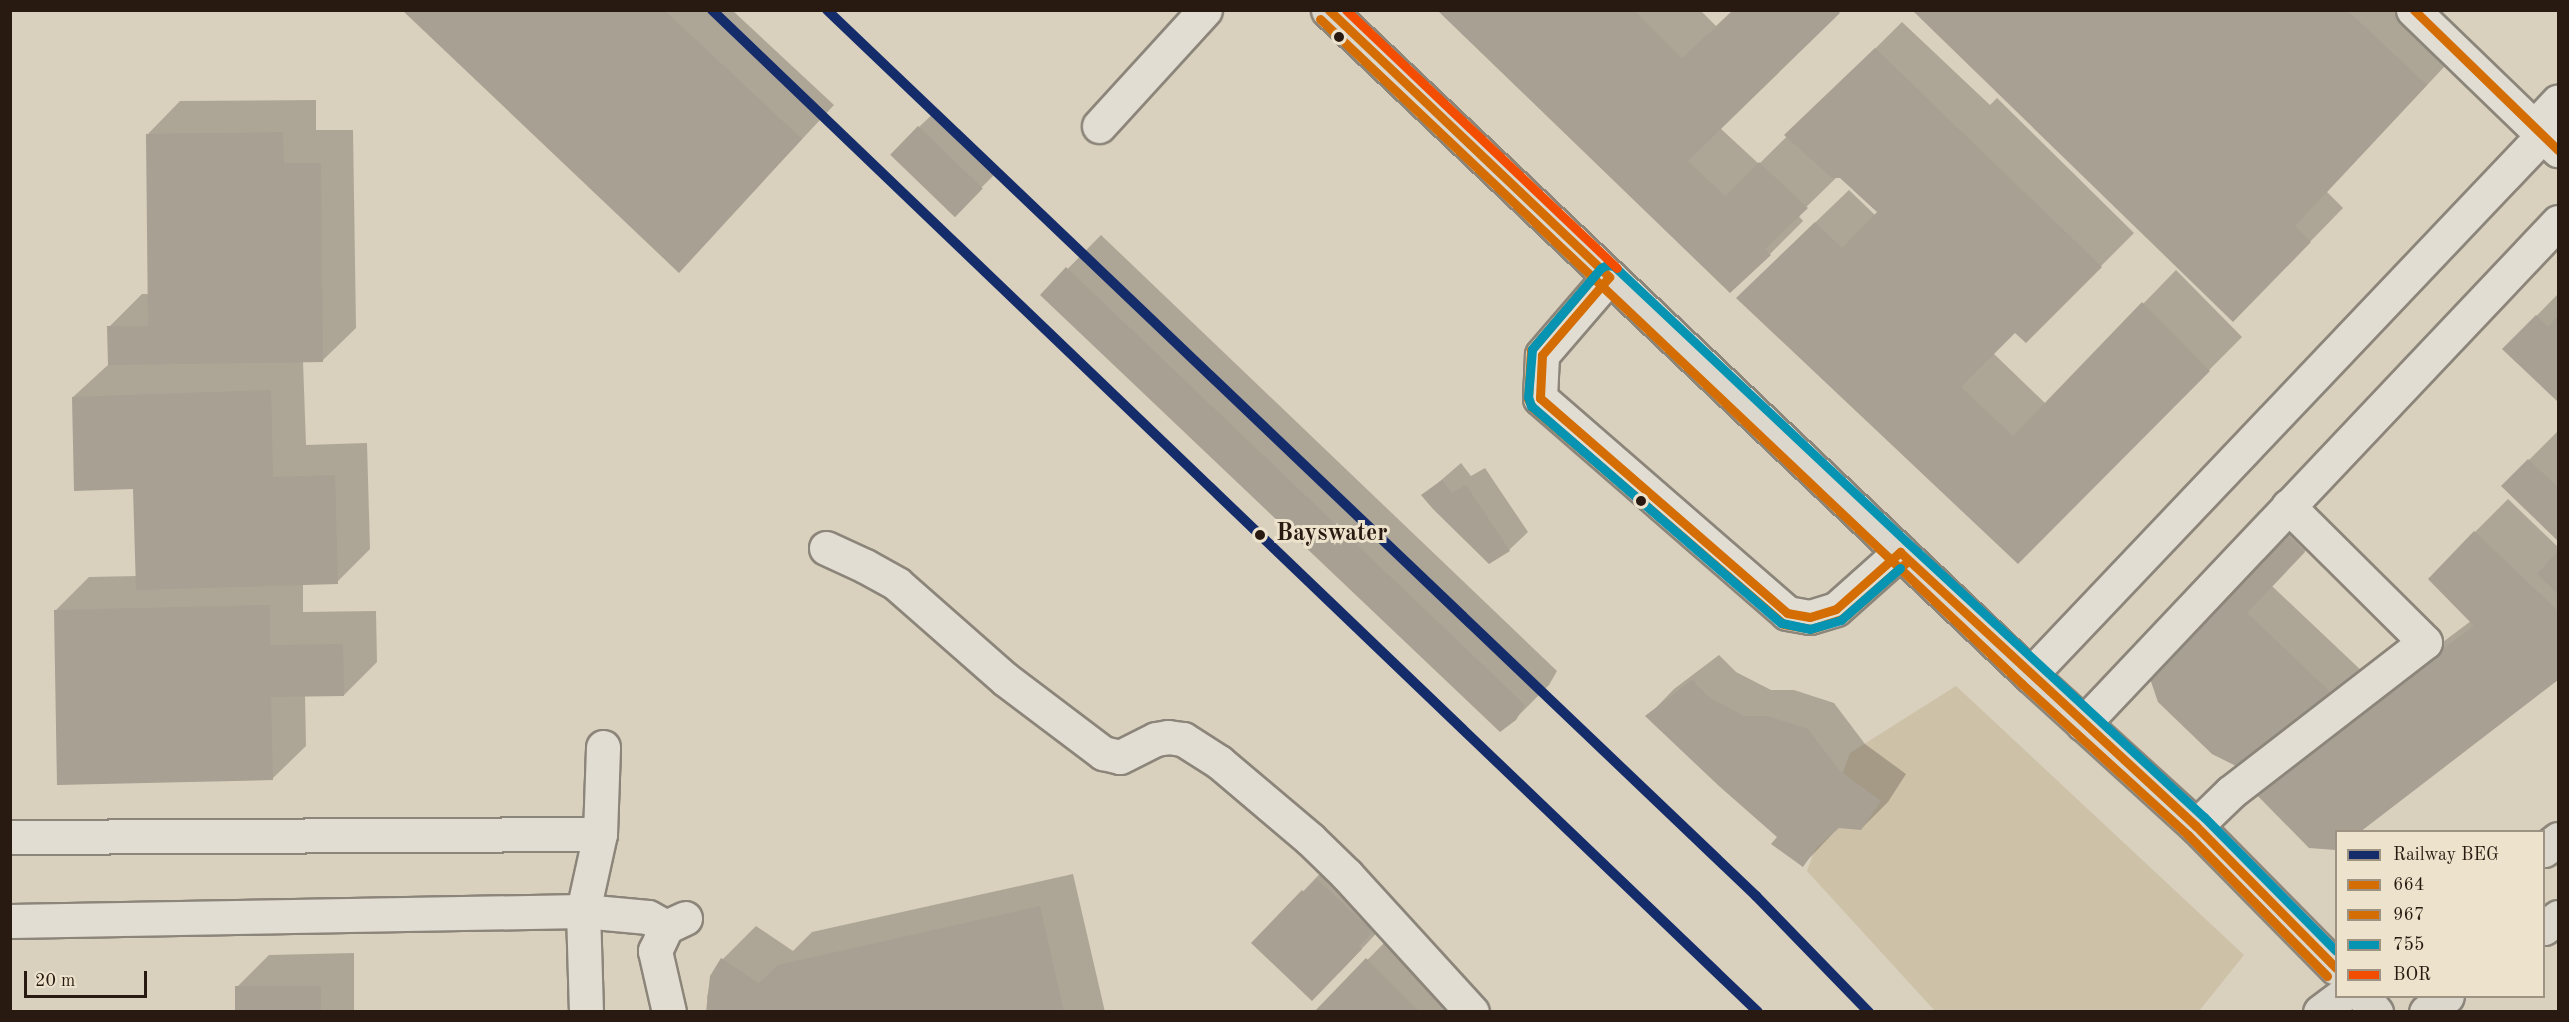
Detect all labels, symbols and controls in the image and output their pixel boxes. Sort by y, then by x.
unlabelled marker [1333,31,1345,43]
unlabelled marker [1635,495,1647,507]
place label: Bayswater [1276,521,1388,549]
marker: Bayswater [1249,524,1271,546]
legend [2335,830,2545,998]
text: Railway BEG [2393,846,2499,864]
text: 664 [2393,876,2424,894]
text: 967 [2393,906,2424,924]
text: 755 [2393,936,2424,954]
scale bar [27,959,150,997]
text: BOR [2393,966,2431,984]
text: 20 m [35,972,75,990]

